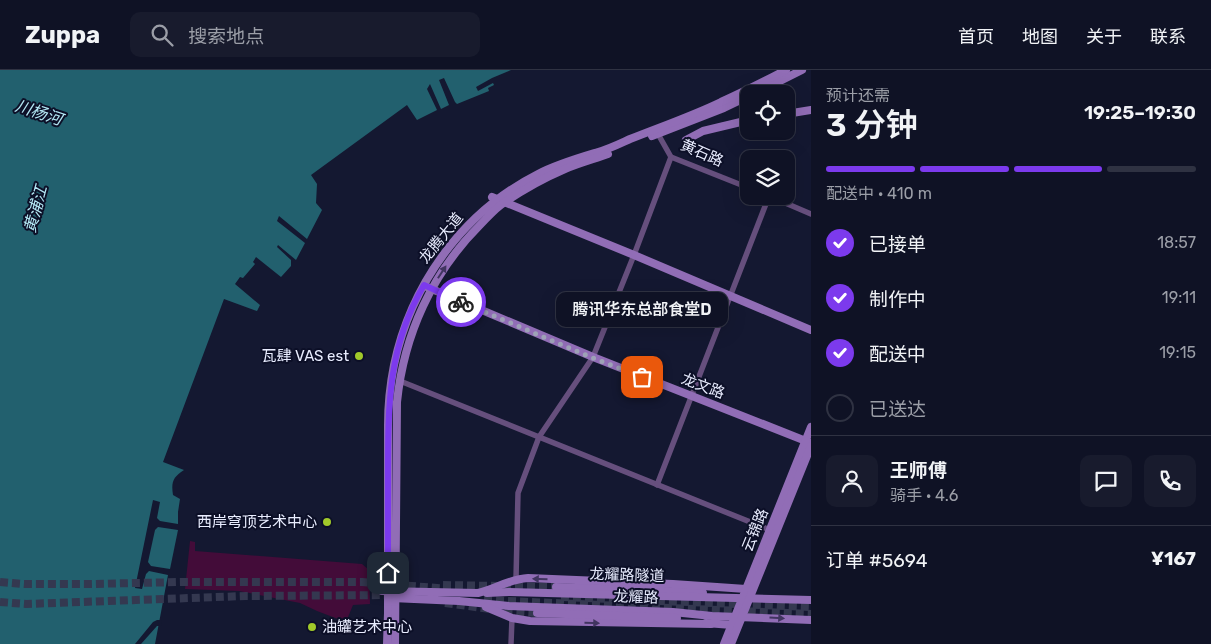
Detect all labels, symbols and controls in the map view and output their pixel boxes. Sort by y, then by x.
search box [130,12,480,57]
text: Zuppa [25,21,100,49]
icon: search [148,21,176,49]
text: 搜索地点 [188,25,264,48]
text: 首页 [958,26,994,48]
text: 地图 [1022,26,1058,48]
text: 关于 [1086,26,1122,48]
text: 联系 [1150,26,1186,48]
map controls [740,85,795,205]
button: locate [740,85,795,140]
text: 预计还需 [826,86,890,105]
water label: 川杨河 [13,96,67,130]
text: 19:25–19:30 [1084,101,1196,124]
text: 3 分钟 [826,106,918,144]
street label: 黄石路 [678,136,726,170]
button: layers [740,150,795,205]
water label: 黄浦江 [20,182,51,235]
text: 配送中 · 410 m [826,184,932,203]
street label: 龙腾大道 [415,209,467,267]
icon: check [826,229,854,257]
text: 已接单 [869,233,926,256]
text: 18:57 [1157,233,1196,252]
one-way arrow [437,265,446,278]
courier [436,277,486,327]
icon: check [826,284,854,312]
icon: bike [447,288,475,316]
text: 制作中 [869,288,926,311]
text: 19:11 [1162,288,1196,307]
callout: 腾讯华东总部食堂D [556,292,728,327]
text: 腾讯华东总部食堂D [572,300,712,319]
icon: check [826,339,854,367]
text: 配送中 [869,343,926,366]
text: 19:15 [1159,343,1196,362]
place label: 瓦肆 VAS est [261,347,349,365]
marker: 瓦肆 VAS est [353,350,365,362]
pin [621,356,663,398]
icon: bag [628,363,656,391]
street label: 龙文路 [679,370,727,402]
text: 已送达 [869,398,926,421]
button: person [826,455,878,507]
button: chat [1080,455,1132,507]
button: phone [1144,455,1196,507]
text: 王师傅 [890,459,947,482]
text: 骑手 · 4.6 [890,486,958,505]
street label: 云锦路 [738,506,772,554]
place label: 西岸穹顶艺术中心 [197,513,317,531]
marker: 西岸穹顶艺术中心 [321,516,333,528]
text: ¥167 [1151,547,1196,570]
text: 订单 #5694 [826,549,927,572]
pin [367,552,409,594]
icon: home [374,559,402,587]
street label: 龙耀路隧道 [589,565,665,585]
one-way arrow [532,574,548,582]
street label: 龙耀路 [613,587,659,607]
one-way arrow [769,615,785,623]
place label: 油罐艺术中心 [322,618,412,636]
one-way arrow [584,619,600,627]
marker: 油罐艺术中心 [306,621,318,633]

